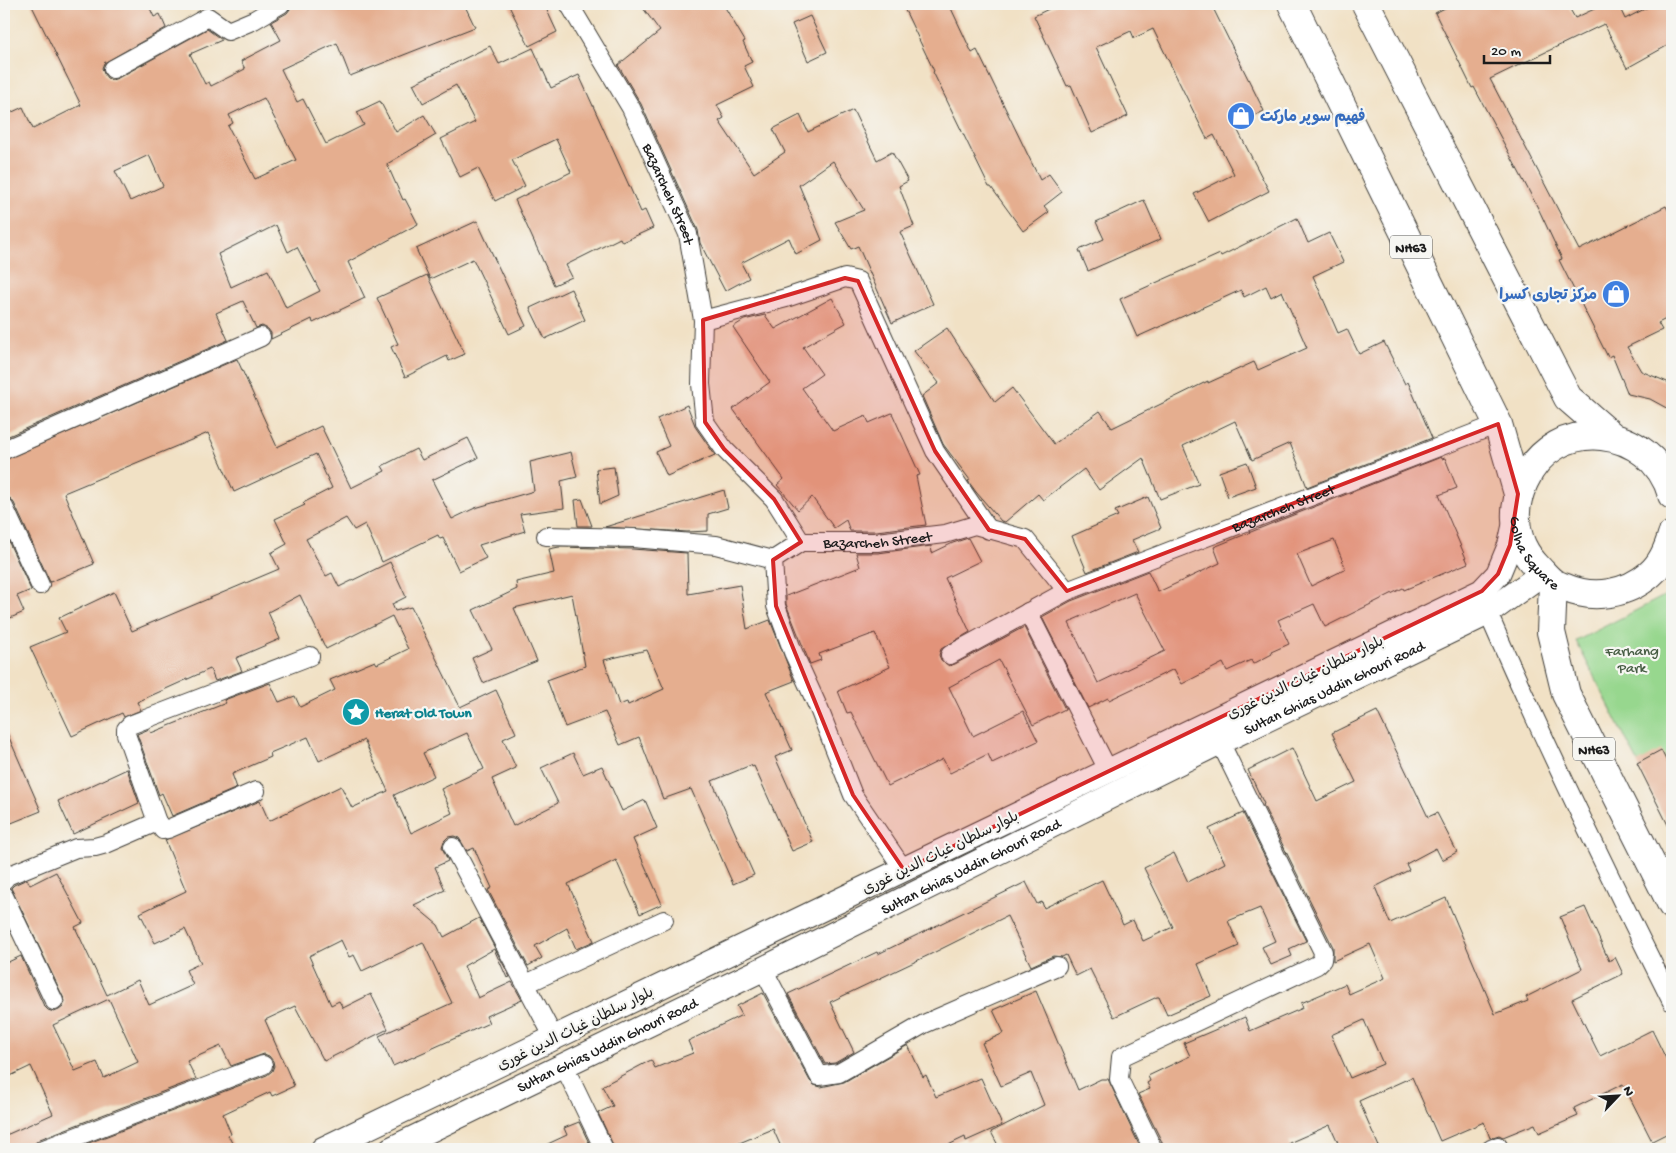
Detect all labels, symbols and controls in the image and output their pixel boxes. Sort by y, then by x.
scale bar [1484,32,1550,64]
text: 20 m [1491,43,1521,61]
shop icon: فهیم سوپر مارکت [1226,101,1256,131]
place label: فهیم سوپر مارکت [1260,108,1366,127]
street label: Bazarcheh Street [637,140,697,248]
road number: NH63 [1390,236,1432,258]
shop icon: مرکز تجاری کسرا [1601,279,1631,309]
place label: مرکز تجاری کسرا [1499,287,1597,305]
street label: Bazarcheh Street [1229,480,1339,538]
street label: Golha Square [1505,516,1562,595]
street label: Bazarcheh Street [822,528,935,553]
street label: بلوار سلطان غیاث الدین غوری [1225,633,1387,725]
street label: Sultan Ghias Uddin Ghouri Road [1242,637,1429,740]
park label: Farhang Park [1604,643,1659,678]
place icon: Herat Old Town [341,697,371,727]
place label: Herat Old Town [375,705,472,723]
road number: NH63 [1573,738,1615,761]
street label: بلوار سلطان غیاث الدین غوری [860,808,1022,900]
street label: Sultan Ghias Uddin Ghouri Road [879,815,1065,920]
street label: بلوار سلطان غیاث الدین غوری [495,984,657,1076]
street label: Sultan Ghias Uddin Ghouri Road [515,994,702,1098]
north arrow [1594,1070,1644,1120]
text: N [1618,1084,1637,1099]

